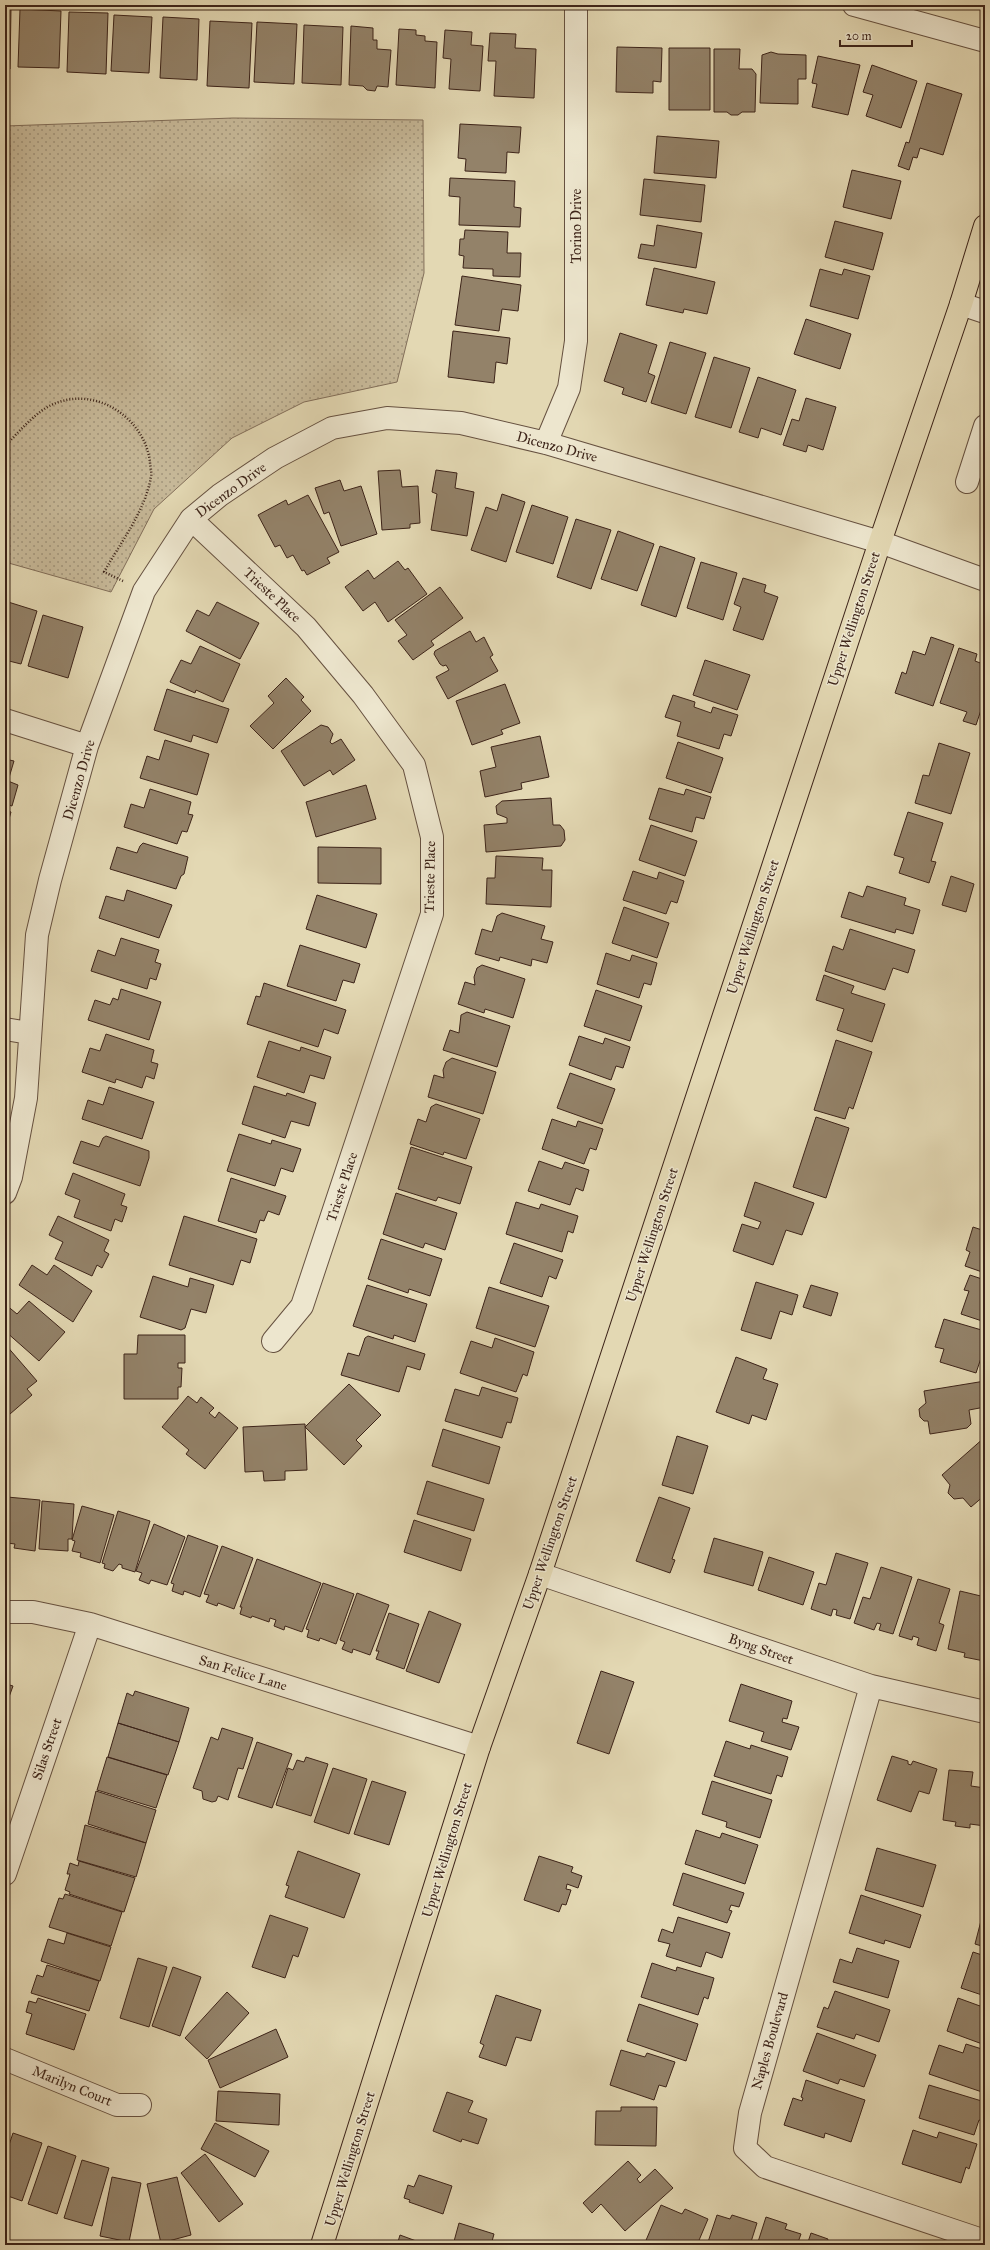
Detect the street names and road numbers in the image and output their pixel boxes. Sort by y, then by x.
street label: Torino Drive [568,188,585,263]
street label: Dicenzo Drive [515,428,600,466]
street label: Dicenzo Drive [192,459,270,521]
street label: Upper Wellington Street [824,550,884,688]
street label: Trieste Place [240,564,304,626]
street label: Dicenzo Drive [59,738,99,822]
street label: Trieste Place [421,840,439,913]
street label: Upper Wellington Street [723,858,783,996]
street label: Trieste Place [323,1150,361,1224]
street label: Upper Wellington Street [622,1166,682,1304]
street label: Upper Wellington Street [519,1474,581,1612]
street label: Byng Street [726,1630,796,1668]
street label: San Felice Lane [197,1652,289,1695]
street label: Silas Street [28,1716,66,1782]
street label: Upper Wellington Street [418,1780,476,1920]
street label: Naples Boulevard [748,1990,792,2092]
street label: Marilyn Court [30,2062,114,2110]
street label: Upper Wellington Street [321,2089,379,2229]

